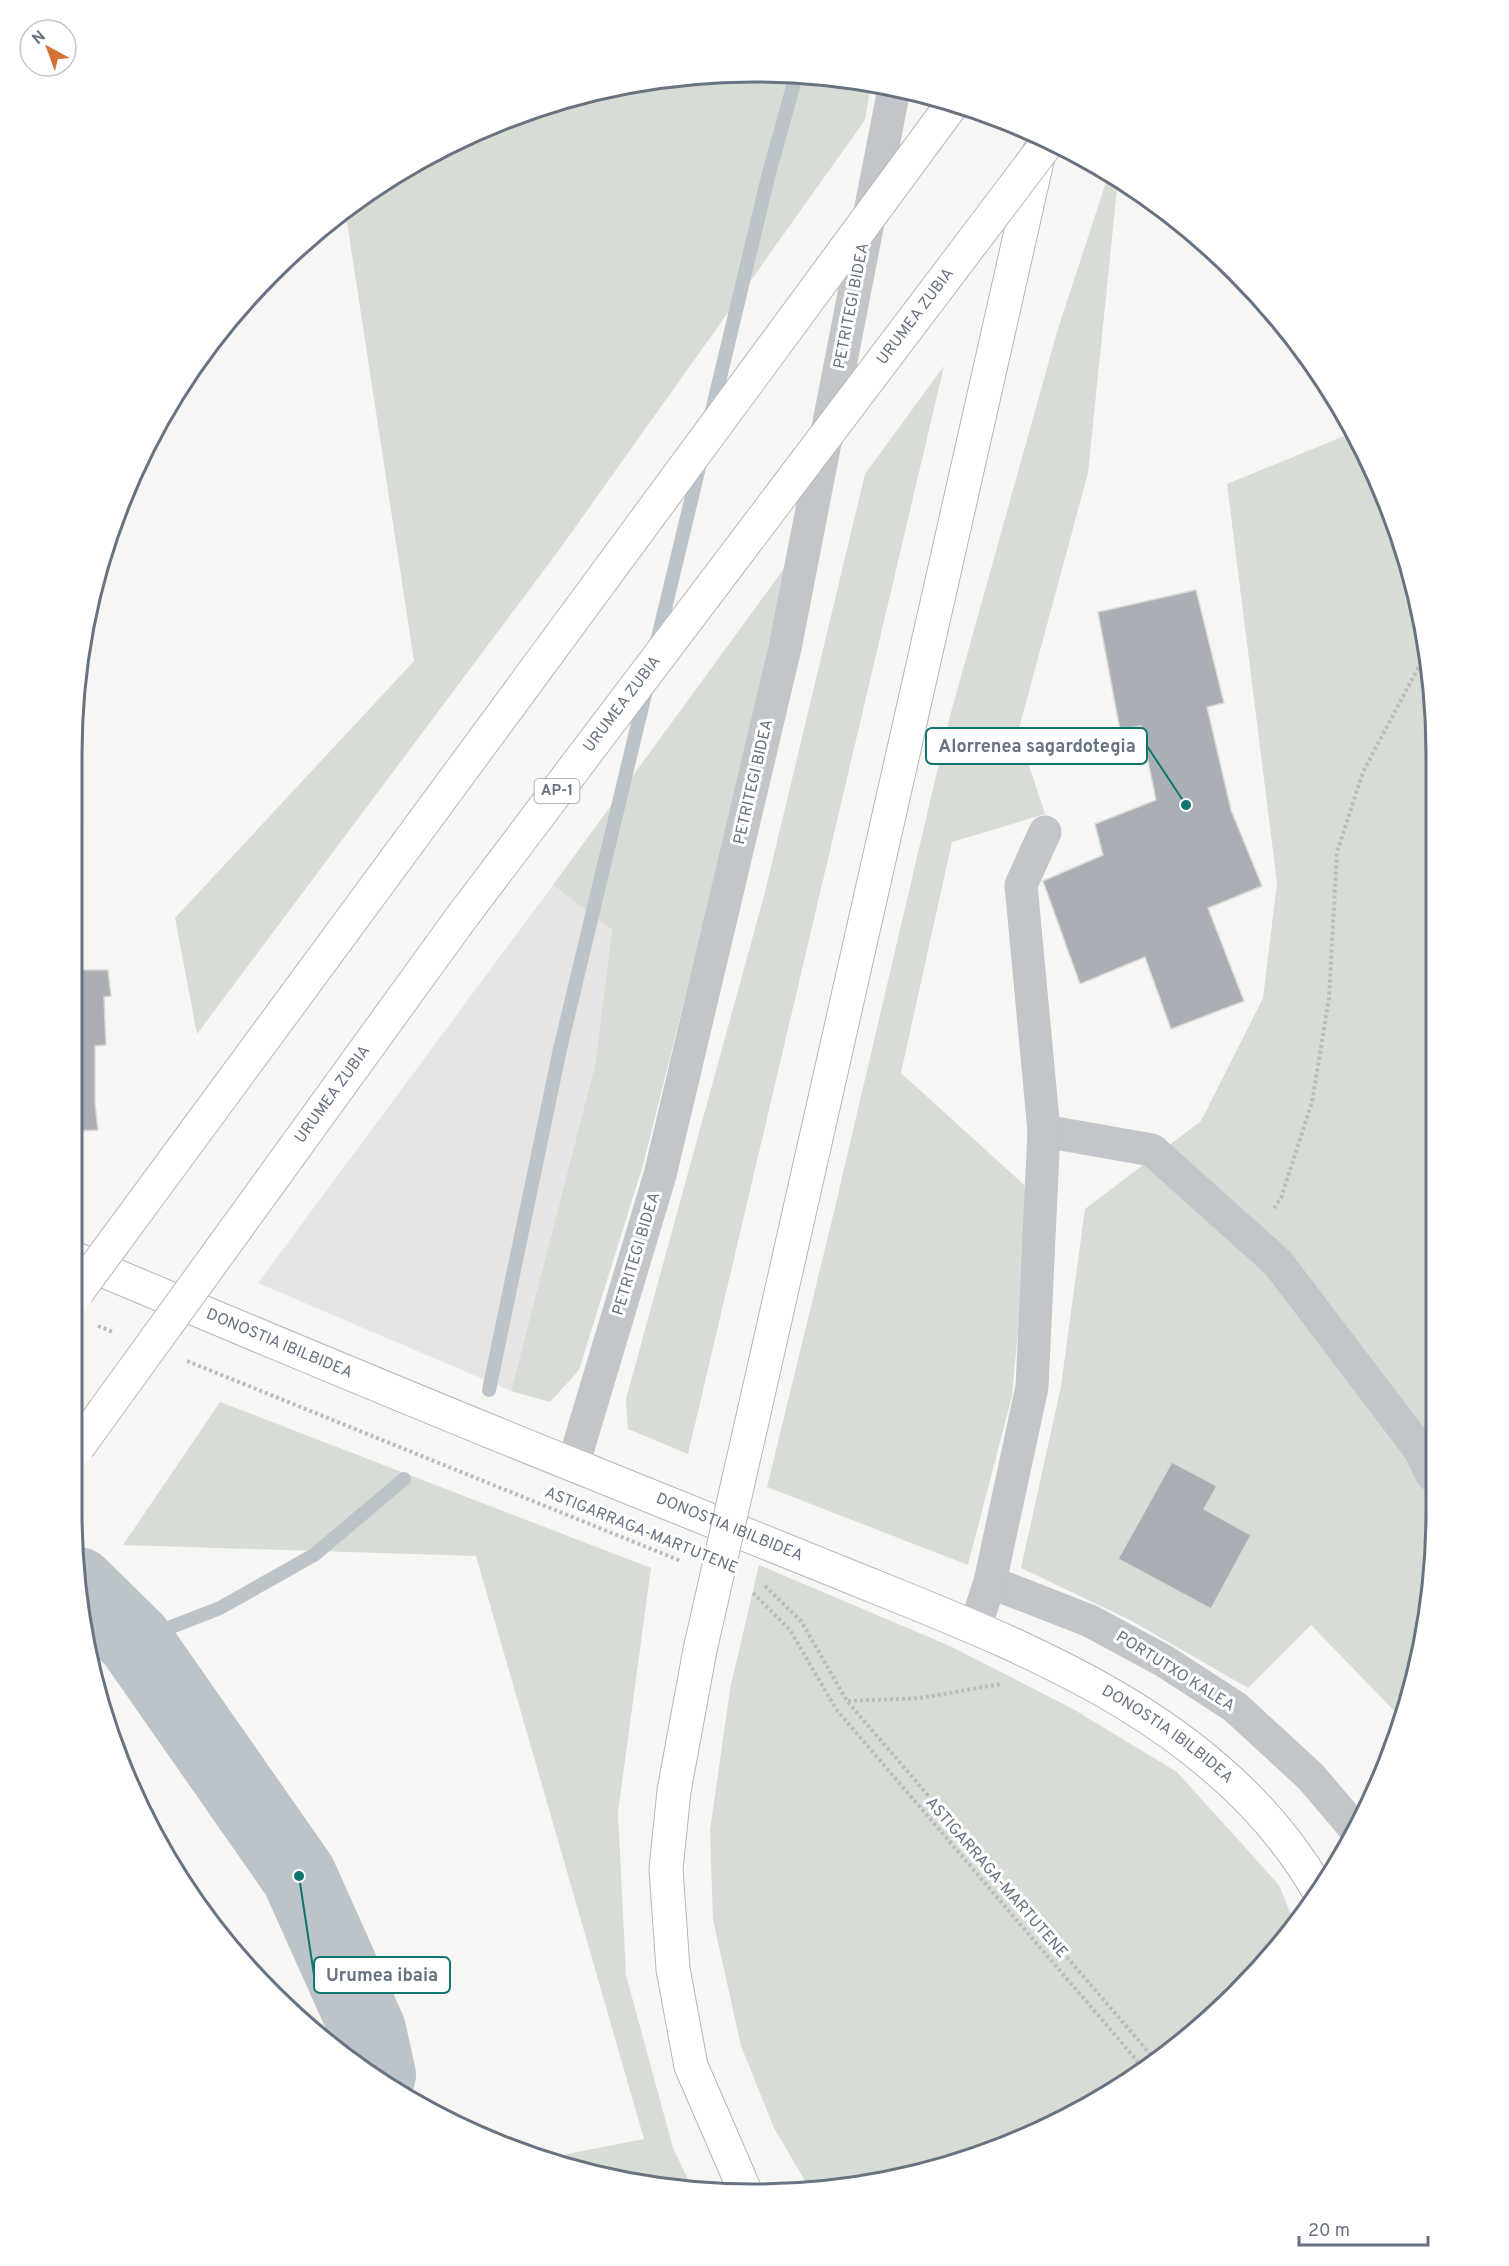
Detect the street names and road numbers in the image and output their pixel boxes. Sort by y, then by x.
street label: PETRITEGI BIDEA [830,241,874,371]
street label: URUMEA ZUBIA [873,264,959,369]
street label: URUMEA ZUBIA [580,652,666,757]
street label: PETRITEGI BIDEA [730,717,778,847]
road number: AP-1 [534,779,580,803]
street label: URUMEA ZUBIA [291,1042,375,1147]
street label: PETRITEGI BIDEA [609,1190,665,1318]
street label: DONOSTIA IBILBIDEA [203,1305,355,1384]
street label: ASTIGARRAGA-MARTUTENE [541,1483,741,1579]
street label: DONOSTIA IBILBIDEA [653,1489,806,1566]
street label: PORTUTXO KALEA [1112,1627,1238,1717]
street label: DONOSTIA IBILBIDEA [1098,1681,1237,1788]
street label: ASTIGARRAGA-MARTUTENE [921,1793,1071,1963]

